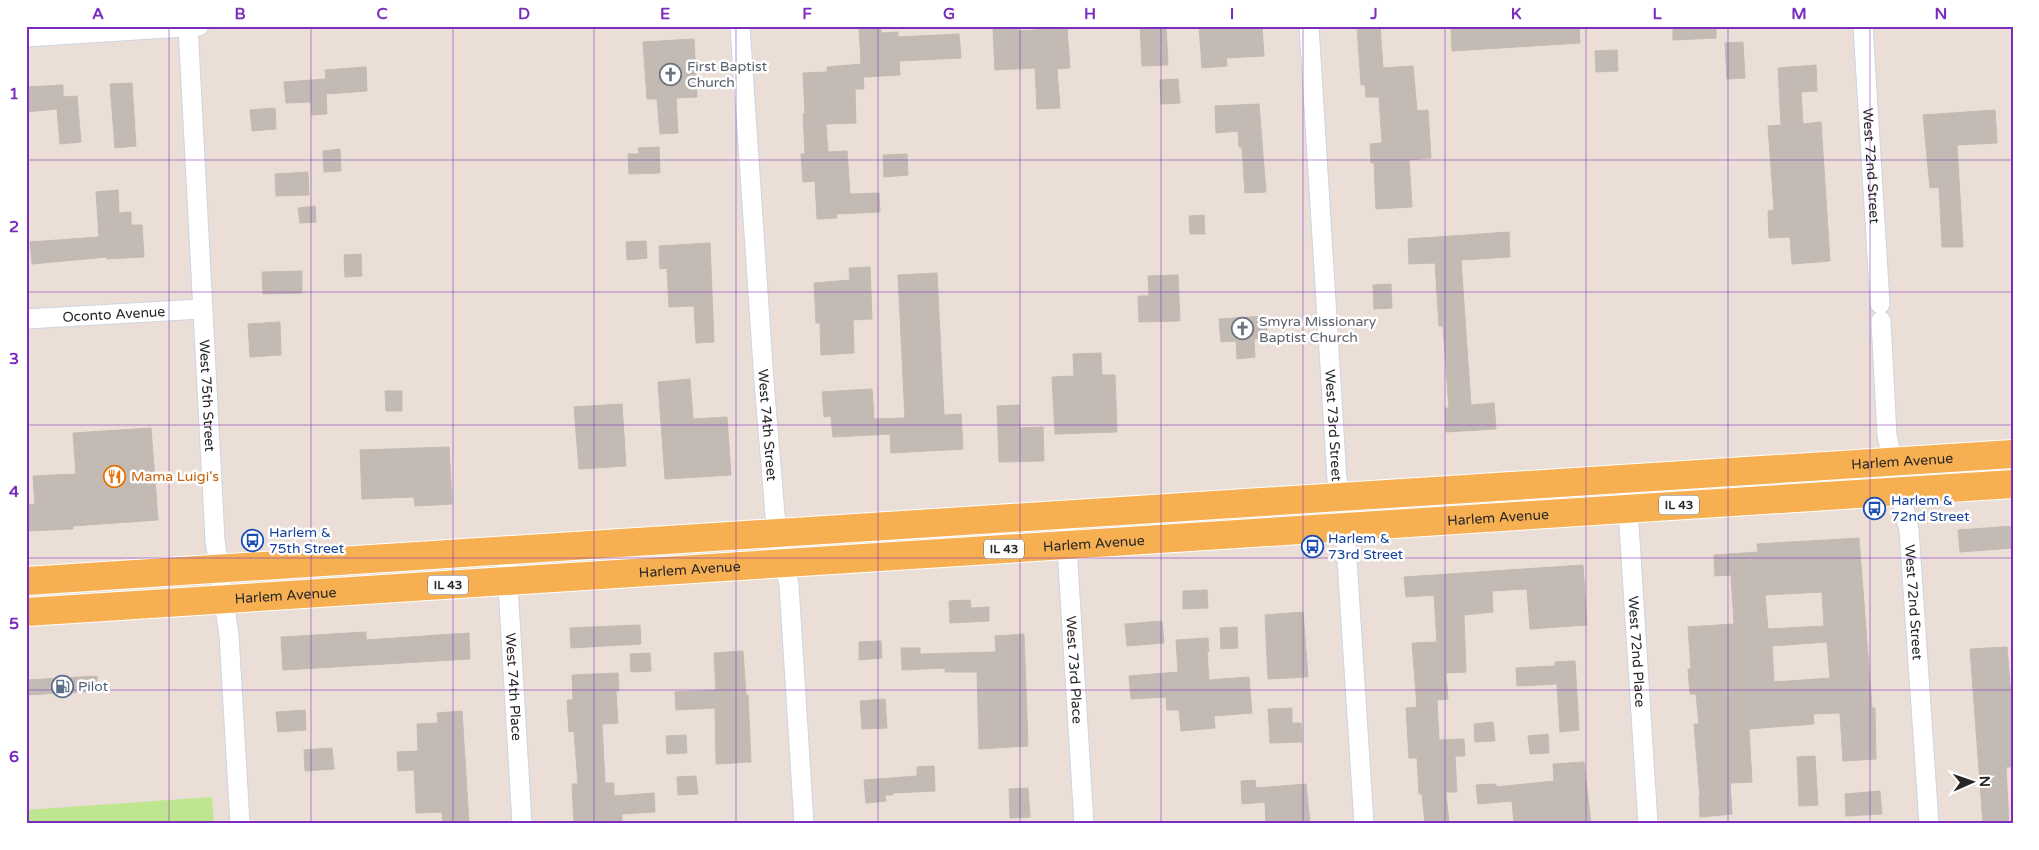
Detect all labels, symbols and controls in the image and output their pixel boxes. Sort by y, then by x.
text: A [92,4,104,24]
text: B [234,4,246,24]
text: C [376,4,388,24]
text: D [518,4,530,24]
text: E [660,4,670,24]
text: F [802,4,812,24]
text: G [943,4,955,24]
text: H [1084,4,1096,24]
text: I [1230,4,1234,24]
text: J [1369,4,1378,24]
text: K [1511,4,1522,24]
text: L [1652,4,1662,24]
text: M [1791,4,1807,24]
text: N [1935,4,1947,24]
place label: First Baptist Church [687,58,768,91]
church icon: First Baptist Church [659,62,683,86]
text: 1 [9,84,19,104]
street label: West 72nd Street [1859,107,1883,225]
text: 2 [9,217,19,237]
street label: Oconto Avenue [62,303,166,326]
place label: Smyra Missionary Baptist Church [1259,313,1377,346]
church icon: Smyra Missionary Baptist Church [1231,317,1255,341]
street label: West 75th Street [195,339,218,453]
text: 3 [9,349,19,369]
street label: West 74th Street [754,369,780,482]
street label: West 73rd Street [1321,369,1345,483]
street label: Harlem Avenue [1851,450,1954,473]
restaurant icon: Mama Luigi's [103,464,127,488]
place label: Mama Luigi's [131,468,219,485]
text: 4 [9,482,19,502]
place label: Harlem & 72nd Street [1891,492,1970,525]
road number: IL 43 [1659,496,1699,514]
bus stop icon: Harlem & 72nd Street [1863,496,1887,520]
street label: Harlem Avenue [1447,506,1549,529]
place label: Harlem & 75th Street [269,524,345,557]
bus stop icon: Harlem & 75th Street [241,528,265,552]
place label: Harlem & 73rd Street [1328,530,1404,563]
street label: Harlem Avenue [1042,532,1145,555]
bus stop icon: Harlem & 73rd Street [1300,534,1324,558]
road number: IL 43 [984,540,1024,558]
street label: West 72nd Street [1901,544,1926,661]
street label: Harlem Avenue [638,558,741,582]
road number: IL 43 [428,576,468,594]
street label: Harlem Avenue [234,584,337,608]
street label: West 72nd Place [1625,595,1649,708]
text: 5 [9,614,19,634]
street label: West 73rd Place [1062,615,1086,724]
street label: West 74th Place [502,632,525,741]
fuel station icon: Pilot [50,674,74,698]
place label: Pilot [78,678,109,695]
text: 6 [9,747,19,767]
north arrow [1946,758,1996,808]
text: N [1976,776,1993,787]

